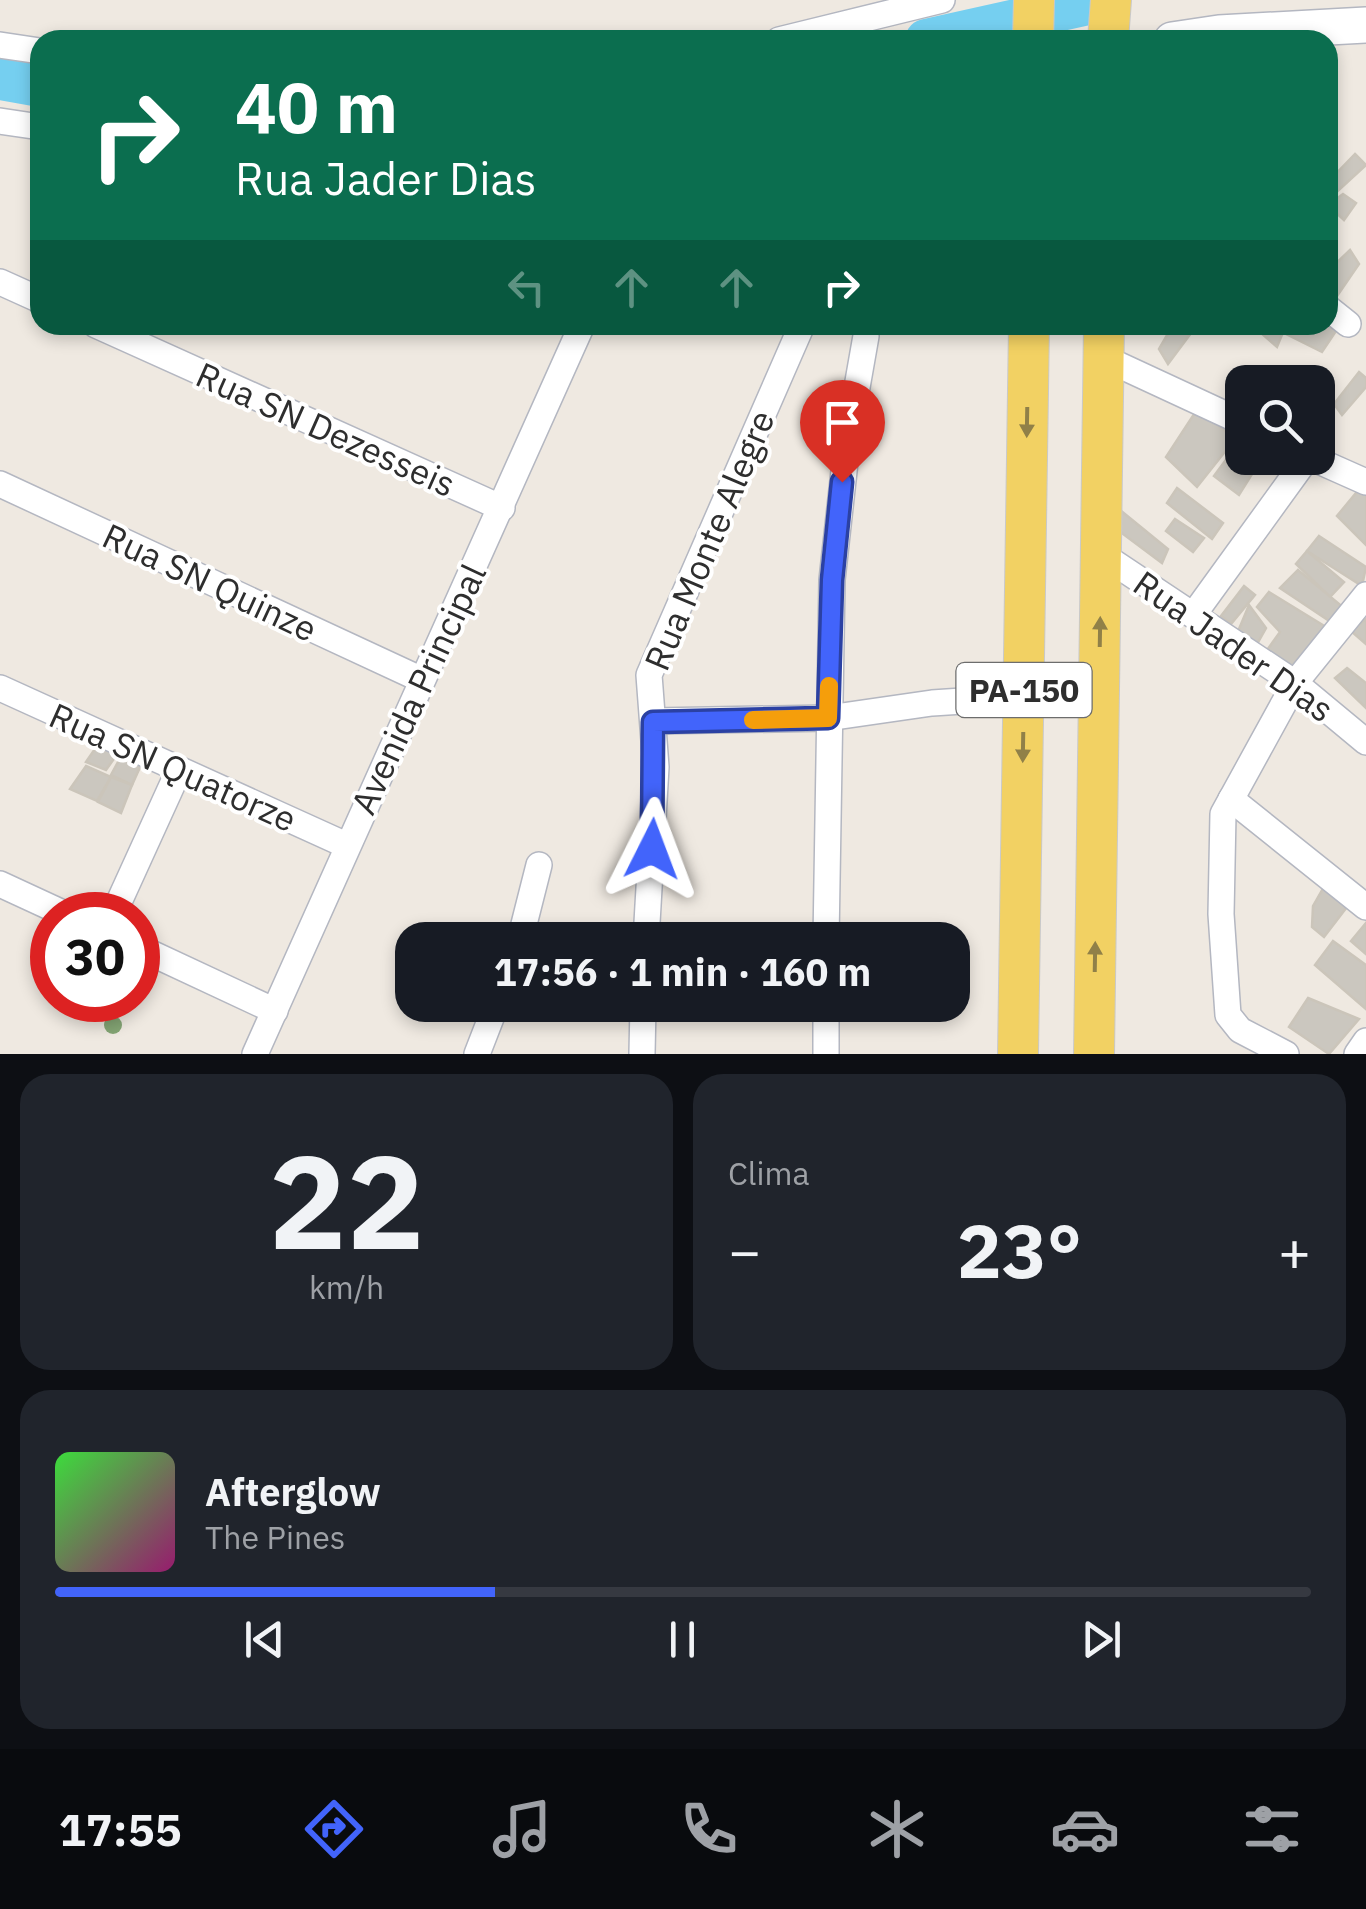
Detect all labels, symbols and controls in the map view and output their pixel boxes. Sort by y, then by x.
text: 40 m [235,61,398,152]
icon: right [70,70,200,200]
text: Rua Jader Dias [235,149,536,207]
icon: left [499,260,554,315]
icon: ahead [604,260,659,315]
icon: ahead [709,260,764,315]
icon: right [814,260,869,315]
street label: Rua SN Dezesseis [189,351,463,507]
map controls [1225,365,1335,475]
button: search [1225,365,1335,475]
pin [800,380,885,483]
icon: arrive [815,395,870,450]
street label: Rua Monte Alegre [633,403,785,677]
one-way arrow [1019,407,1035,439]
street label: Rua SN Quinze [96,512,324,652]
street label: Avenida Principal [340,556,496,822]
street label: Rua Jader Dias [1125,560,1343,732]
one-way arrow [1092,615,1108,647]
road number: PA-150 [956,663,1092,717]
street label: Rua SN Quatorze [42,692,304,842]
one-way arrow [1015,732,1031,764]
position arrow [600,797,704,901]
speed limit sign: 30 [30,892,160,1022]
one-way arrow [1087,940,1103,972]
text: 17:56 · 1 min · 160 m [494,947,871,996]
text: 22 [268,1116,425,1285]
text: Clima [728,1152,810,1194]
text: 23° [957,1201,1082,1299]
text: − [728,1215,761,1286]
text: + [1278,1215,1311,1286]
text: km/h [309,1266,384,1308]
text: Afterglow [205,1467,381,1516]
text: The Pines [205,1516,345,1558]
icon: previous [237,1612,292,1667]
icon: pause [655,1612,710,1667]
icon: next [1074,1612,1129,1667]
icon: directions [299,1794,369,1864]
icon: music [487,1794,557,1864]
icon: phone [674,1794,744,1864]
icon: climate [862,1794,932,1864]
icon: car [1050,1794,1120,1864]
icon: filters [1237,1794,1307,1864]
text: 17:55 [59,1800,182,1858]

